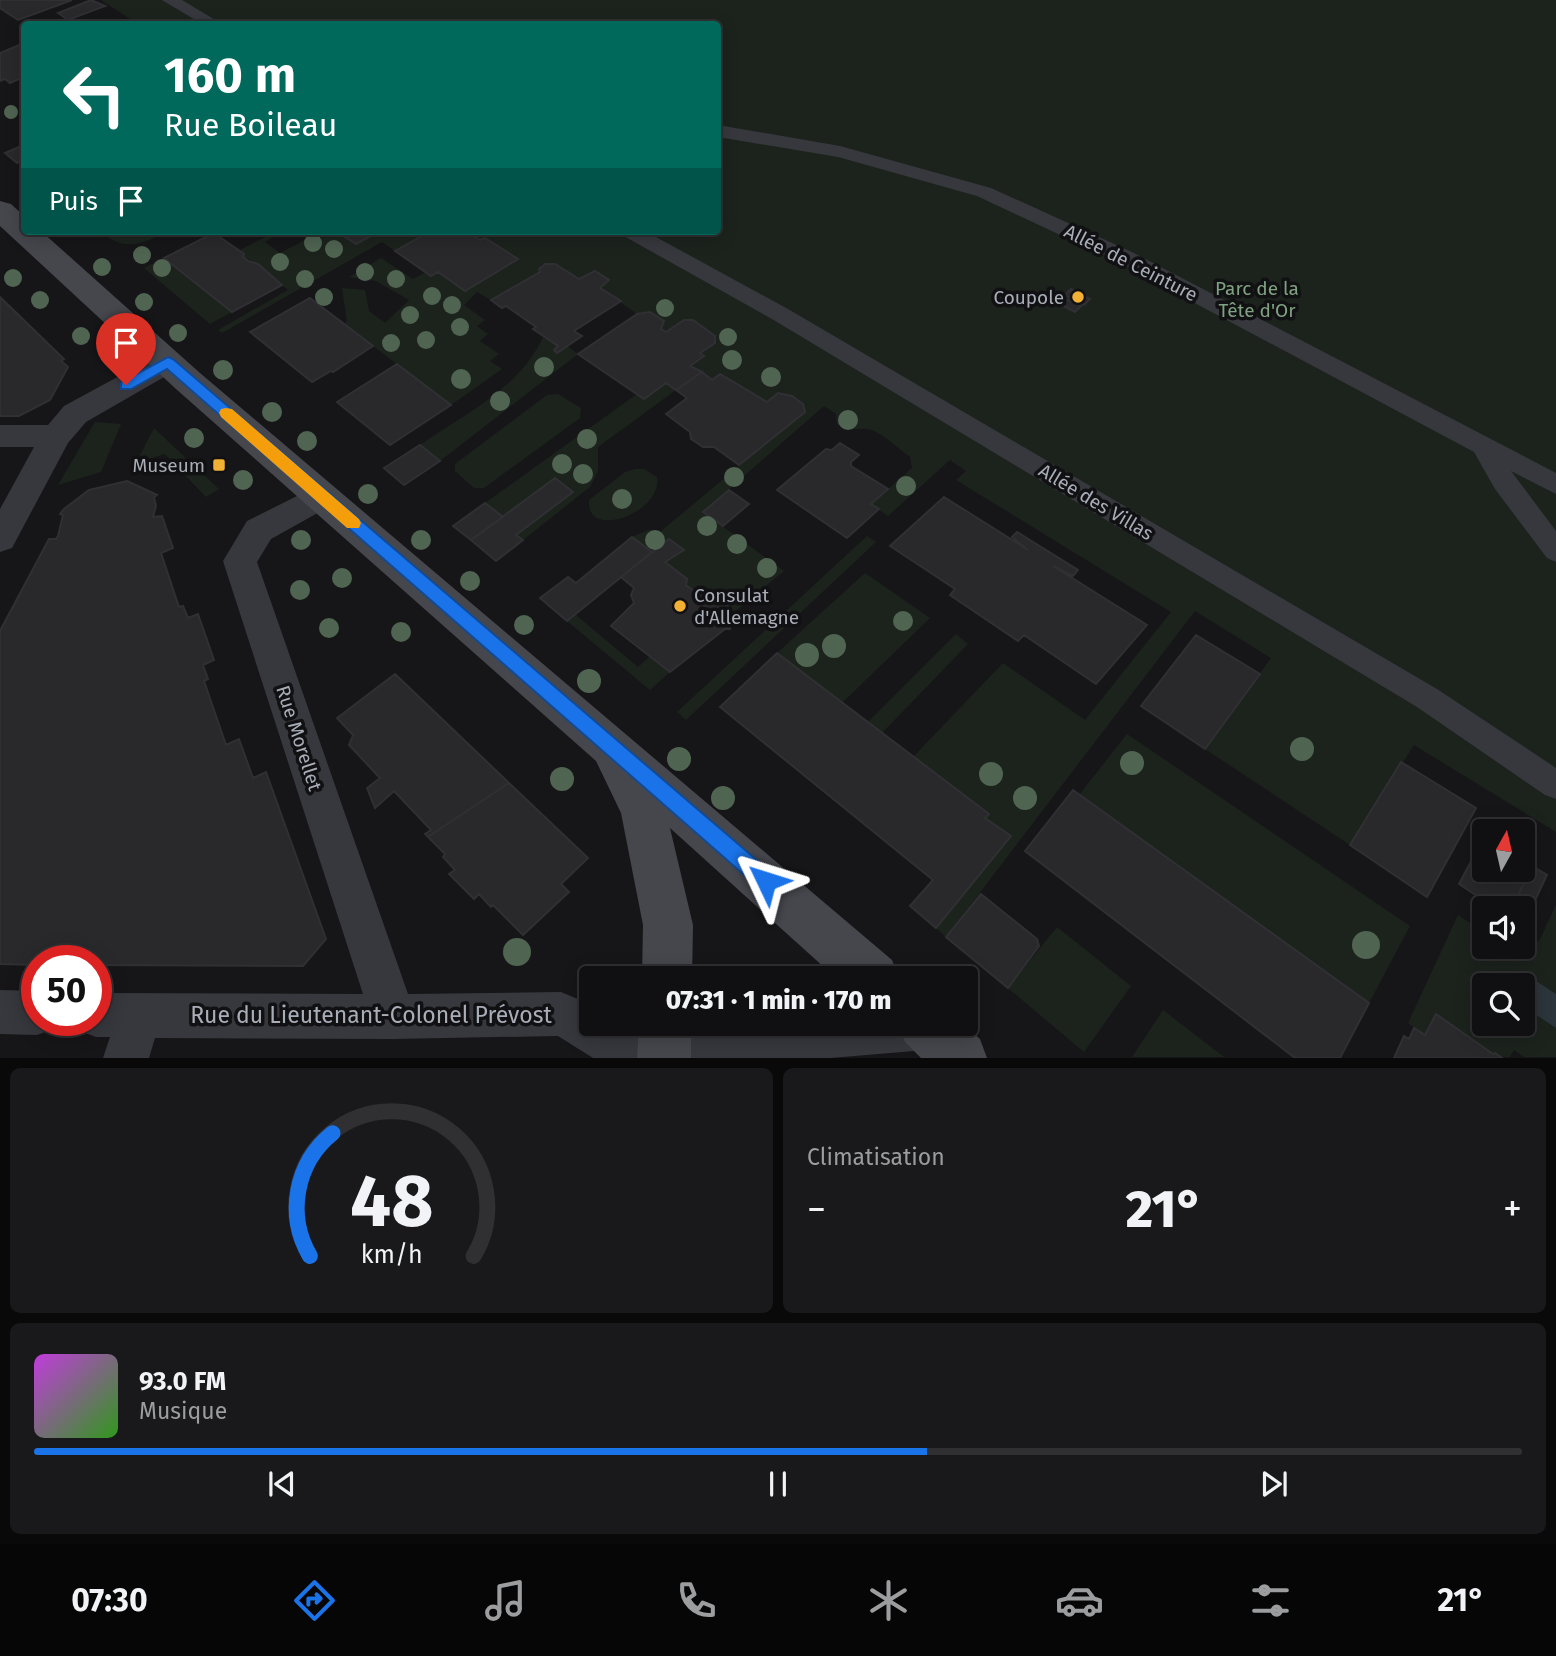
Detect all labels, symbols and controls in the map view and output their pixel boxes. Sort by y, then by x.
text: 160 m [164,46,296,105]
icon: left [49,49,140,140]
text: Rue Boileau [164,106,337,144]
icon: arrive [112,182,150,220]
text: Puis [49,186,98,217]
street label: Allée de Ceinture [1060,219,1202,307]
park label: Parc de la Tête d'Or [1215,277,1299,322]
place label: Coupole [993,286,1064,309]
marker: Coupole [1070,289,1086,305]
pin [96,313,156,385]
icon: arrive [107,324,145,362]
place label: Museum [133,454,205,477]
marker: Museum [211,457,227,473]
street label: Allée des Villas [1035,459,1157,545]
place label: Consulat d'Allemagne [694,584,799,629]
marker: Consulat d'Allemagne [672,598,688,614]
street label: Rue Morellet [271,683,327,794]
north arrow [1472,819,1535,882]
map controls [1472,819,1535,1036]
position arrow [729,844,803,918]
button: sound [1472,896,1535,959]
speed limit sign: 50 [21,945,112,1036]
button: search [1472,973,1535,1036]
text: 07:31 · 1 min · 170 m [666,985,891,1016]
street label: Rue du Lieutenant-Colonel Prévost [190,1001,553,1029]
text: Climatisation [807,1143,945,1171]
text: 48 [350,1159,433,1246]
text: 21° [1126,1178,1203,1241]
text: − [807,1186,826,1232]
text: + [1503,1186,1522,1232]
text: km/h [361,1240,422,1270]
text: 93.0 FM [139,1366,226,1397]
text: Musique [139,1397,227,1425]
icon: previous [263,1465,301,1503]
icon: pause [759,1465,797,1503]
icon: next [1255,1465,1293,1503]
icon: directions [290,1576,339,1625]
icon: music [481,1576,530,1625]
icon: phone [672,1576,721,1625]
icon: climate [864,1576,913,1625]
icon: car [1055,1576,1104,1625]
icon: filters [1246,1576,1295,1625]
text: 07:30 [71,1581,148,1619]
text: 21° [1437,1581,1485,1619]

